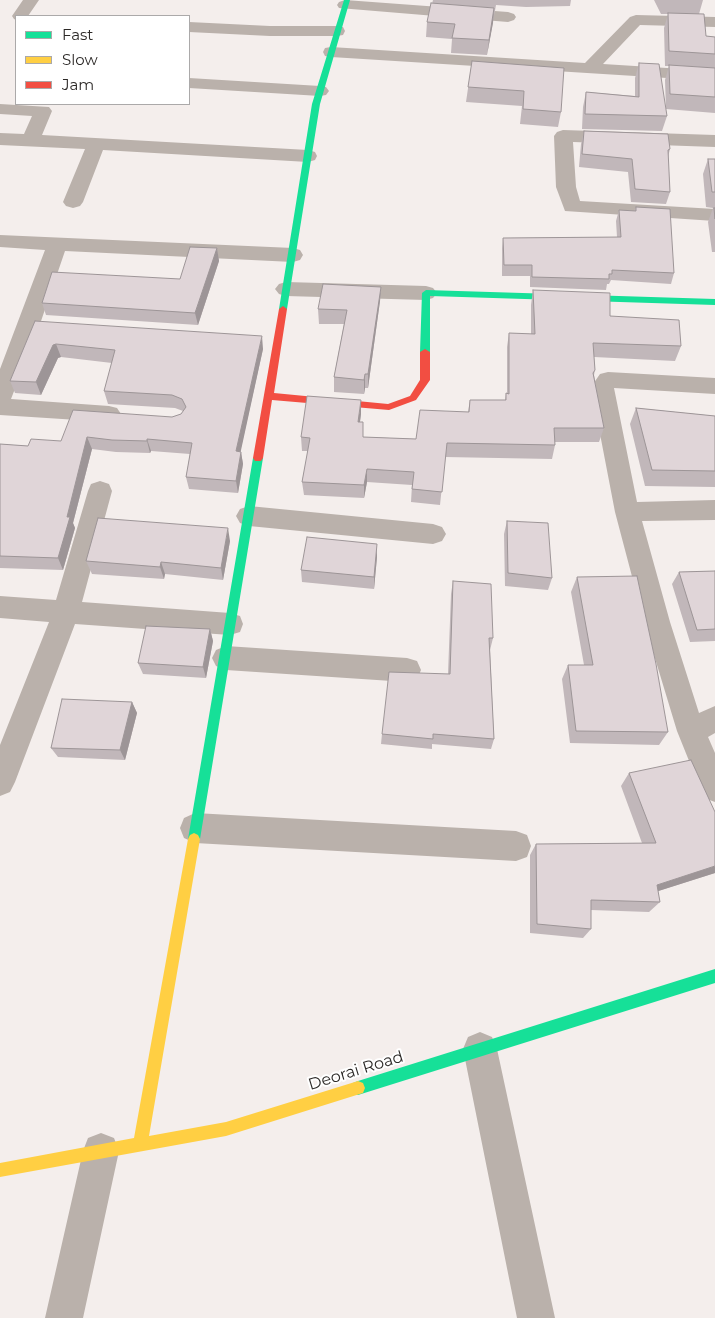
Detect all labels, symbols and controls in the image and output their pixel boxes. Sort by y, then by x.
legend [15,15,190,105]
text: Fast [62,25,93,44]
text: Slow [62,50,98,69]
text: Jam [62,75,94,94]
street label: Deorai Road [306,1047,406,1095]

